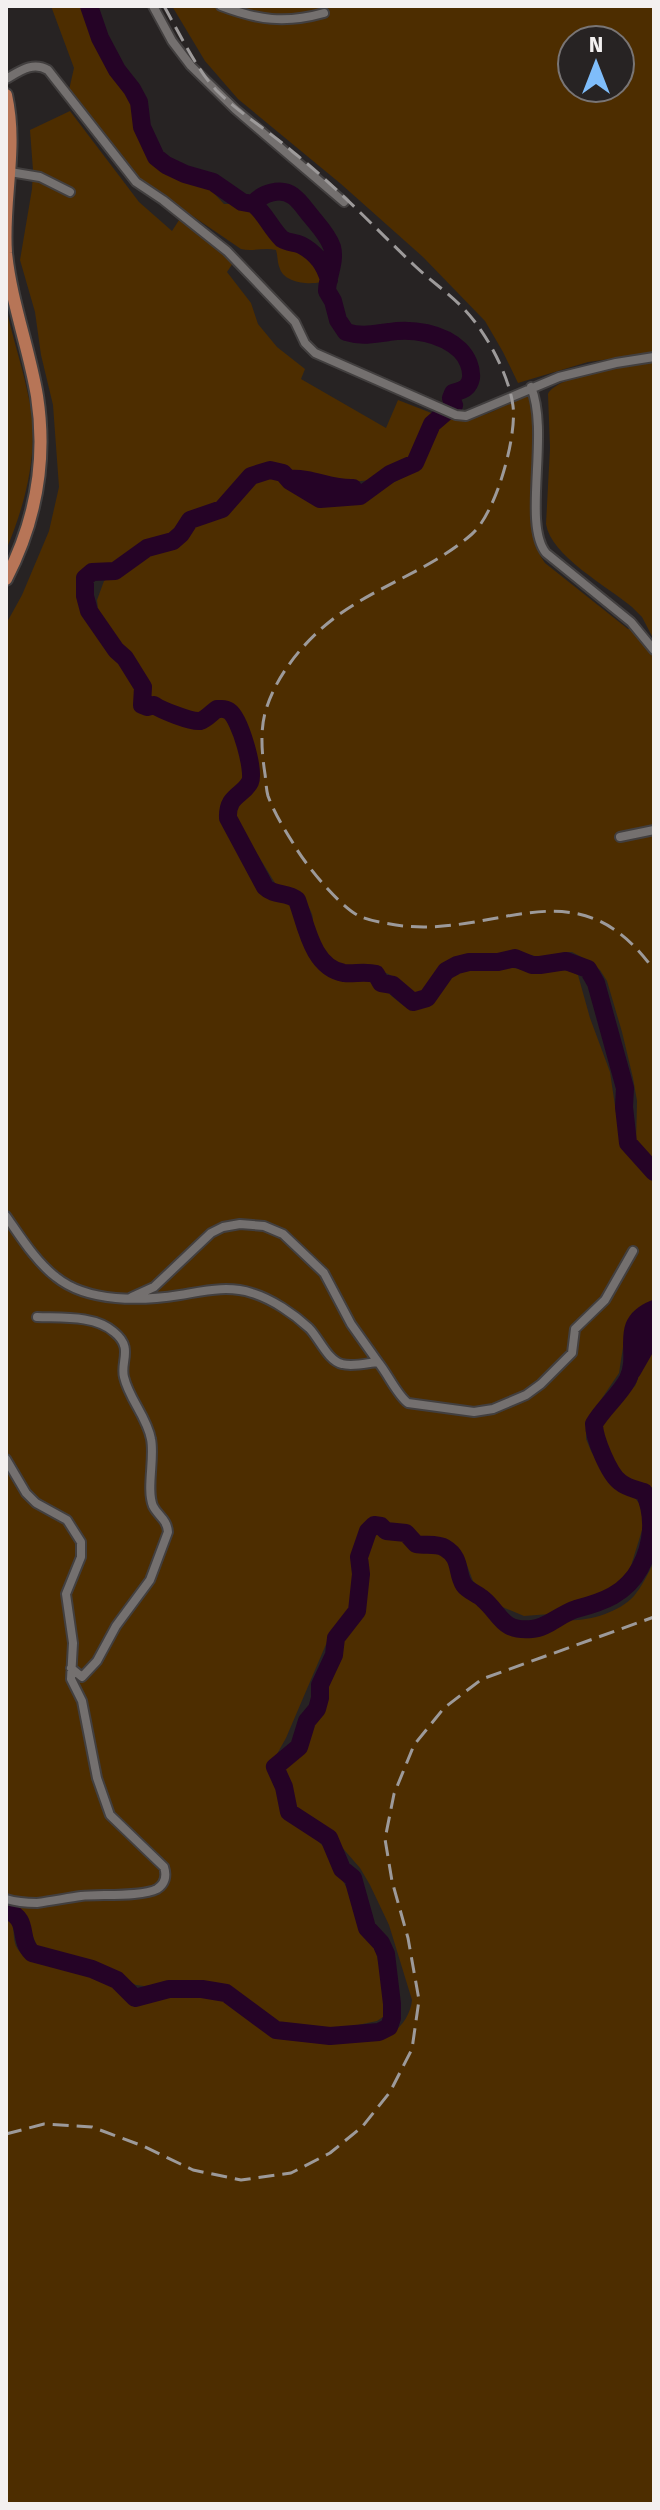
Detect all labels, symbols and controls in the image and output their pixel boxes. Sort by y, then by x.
north arrow [556,24,636,104]
text: N [589,31,603,58]

